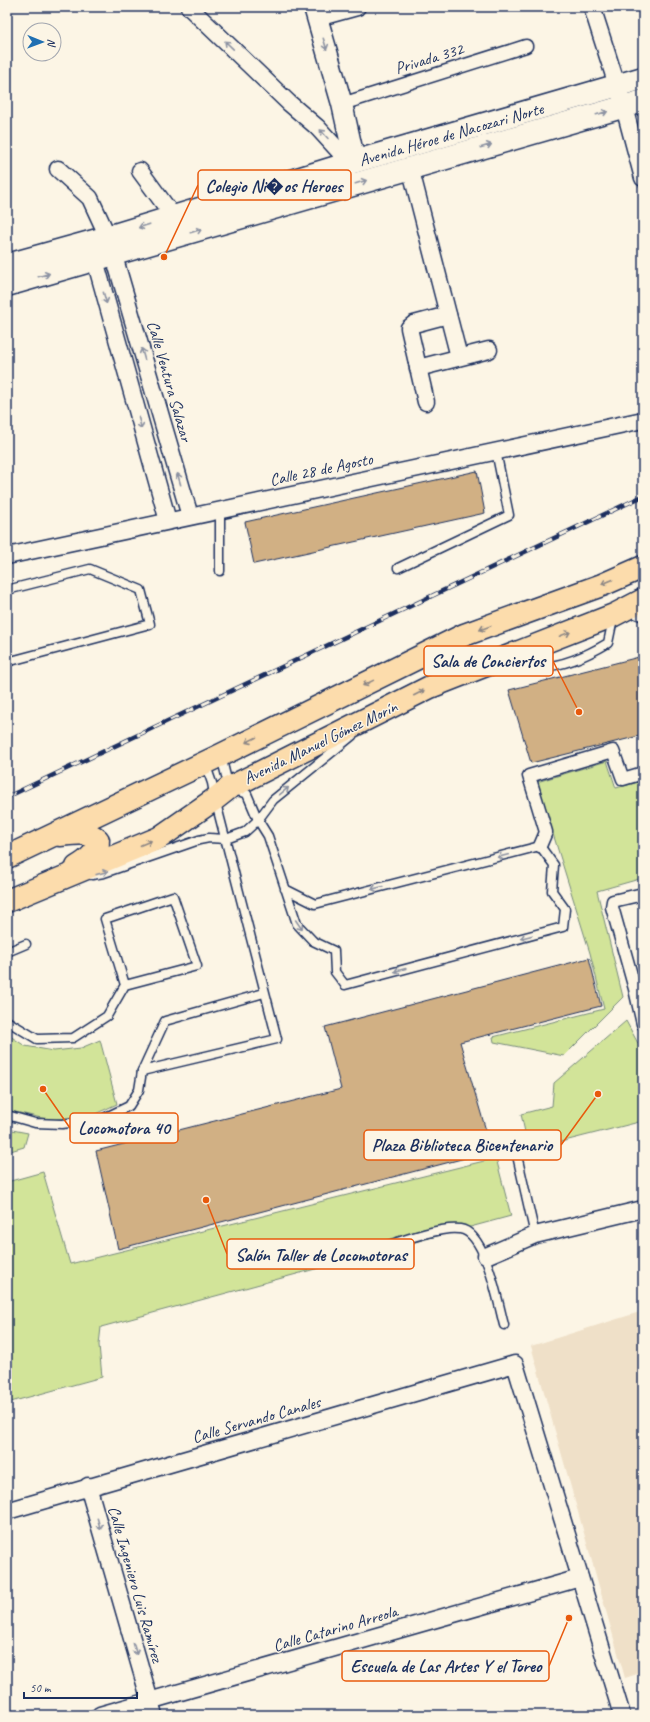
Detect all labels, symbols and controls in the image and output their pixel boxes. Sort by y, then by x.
north arrow [22,22,62,62]
one-way arrow [322,38,329,51]
street label: Privada 332 [392,38,467,79]
text: N [45,39,59,48]
one-way arrow [224,40,234,50]
street label: Avenida Héroe de Nacozari Norte [357,98,547,171]
one-way arrow [595,109,608,116]
one-way arrow [319,129,329,139]
one-way arrow [479,142,492,149]
callout: Colegio Ni�os Heroes [198,170,351,200]
text: Colegio Ni�os Heroes [206,175,344,197]
one-way arrow [354,178,367,185]
one-way arrow [137,223,150,230]
one-way arrow [190,227,203,234]
one-way arrow [38,271,51,278]
one-way arrow [102,291,109,304]
street label: Calle Ventura Salazar [142,318,197,446]
one-way arrow [139,348,146,361]
one-way arrow [137,416,145,429]
street label: Calle 28 de Agosto [268,448,375,491]
one-way arrow [175,473,182,486]
one-way arrow [602,579,614,587]
one-way arrow [480,624,492,632]
one-way arrow [559,630,571,638]
callout: Sala de Conciertos [424,646,553,676]
text: Sala de Conciertos [431,650,547,672]
one-way arrow [362,680,374,687]
one-way arrow [413,689,425,697]
street label: Avenida Manuel Gómez Morín [240,696,402,789]
one-way arrow [245,737,257,744]
one-way arrow [279,787,290,795]
one-way arrow [140,839,152,846]
one-way arrow [496,853,509,860]
one-way arrow [95,869,108,876]
one-way arrow [370,885,383,892]
one-way arrow [295,919,303,930]
one-way arrow [519,933,532,941]
one-way arrow [394,967,407,974]
callout: Locomotora 40 [70,1113,178,1143]
text: Locomotora 40 [78,1117,172,1139]
callout: Plaza Biblioteca Bicentenario [364,1130,561,1160]
text: Plaza Biblioteca Bicentenario [372,1134,554,1156]
callout: Salón Taller de Locomotoras [227,1239,414,1269]
text: Salón Taller de Locomotoras [235,1244,408,1266]
street label: Calle Servando Canales [190,1391,325,1448]
street label: Calle Ingeniero Luis Ramírez [103,1504,168,1666]
one-way arrow [96,1517,103,1530]
street label: Calle Catarino Arreola [271,1600,402,1656]
one-way arrow [132,1642,139,1655]
callout: Escuela de Las Artes Y el Toreo [342,1651,549,1681]
text: Escuela de Las Artes Y el Toreo [350,1655,543,1677]
scale bar [24,1674,137,1700]
text: 50 m [30,1680,52,1696]

